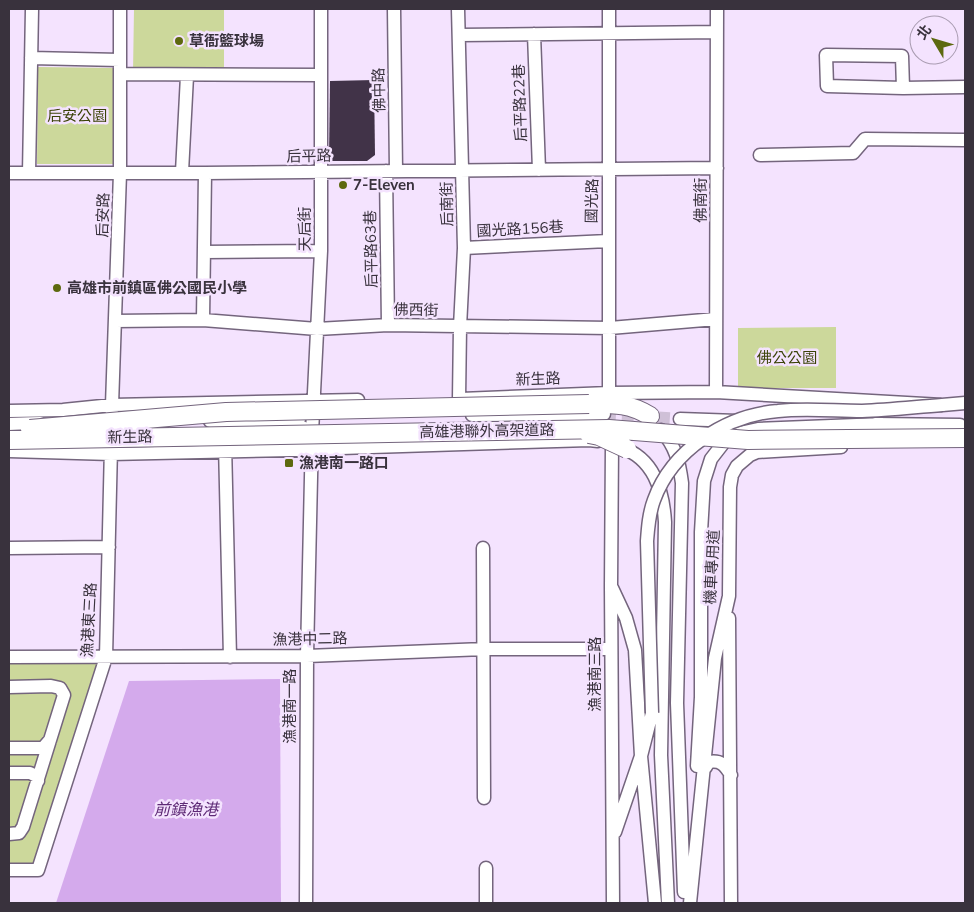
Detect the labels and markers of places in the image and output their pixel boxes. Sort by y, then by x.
place label: 草衙籃球場 [189,31,264,51]
marker: 草衙籃球場 [173,35,185,47]
place label: 7-Eleven [353,175,415,195]
marker: 7-Eleven [337,179,349,191]
place label: 高雄市前鎮區佛公國民小學 [67,278,247,298]
marker: 高雄市前鎮區佛公國民小學 [51,282,63,294]
place label: 漁港南一路口 [299,453,389,473]
marker: 漁港南一路口 [283,457,295,469]

